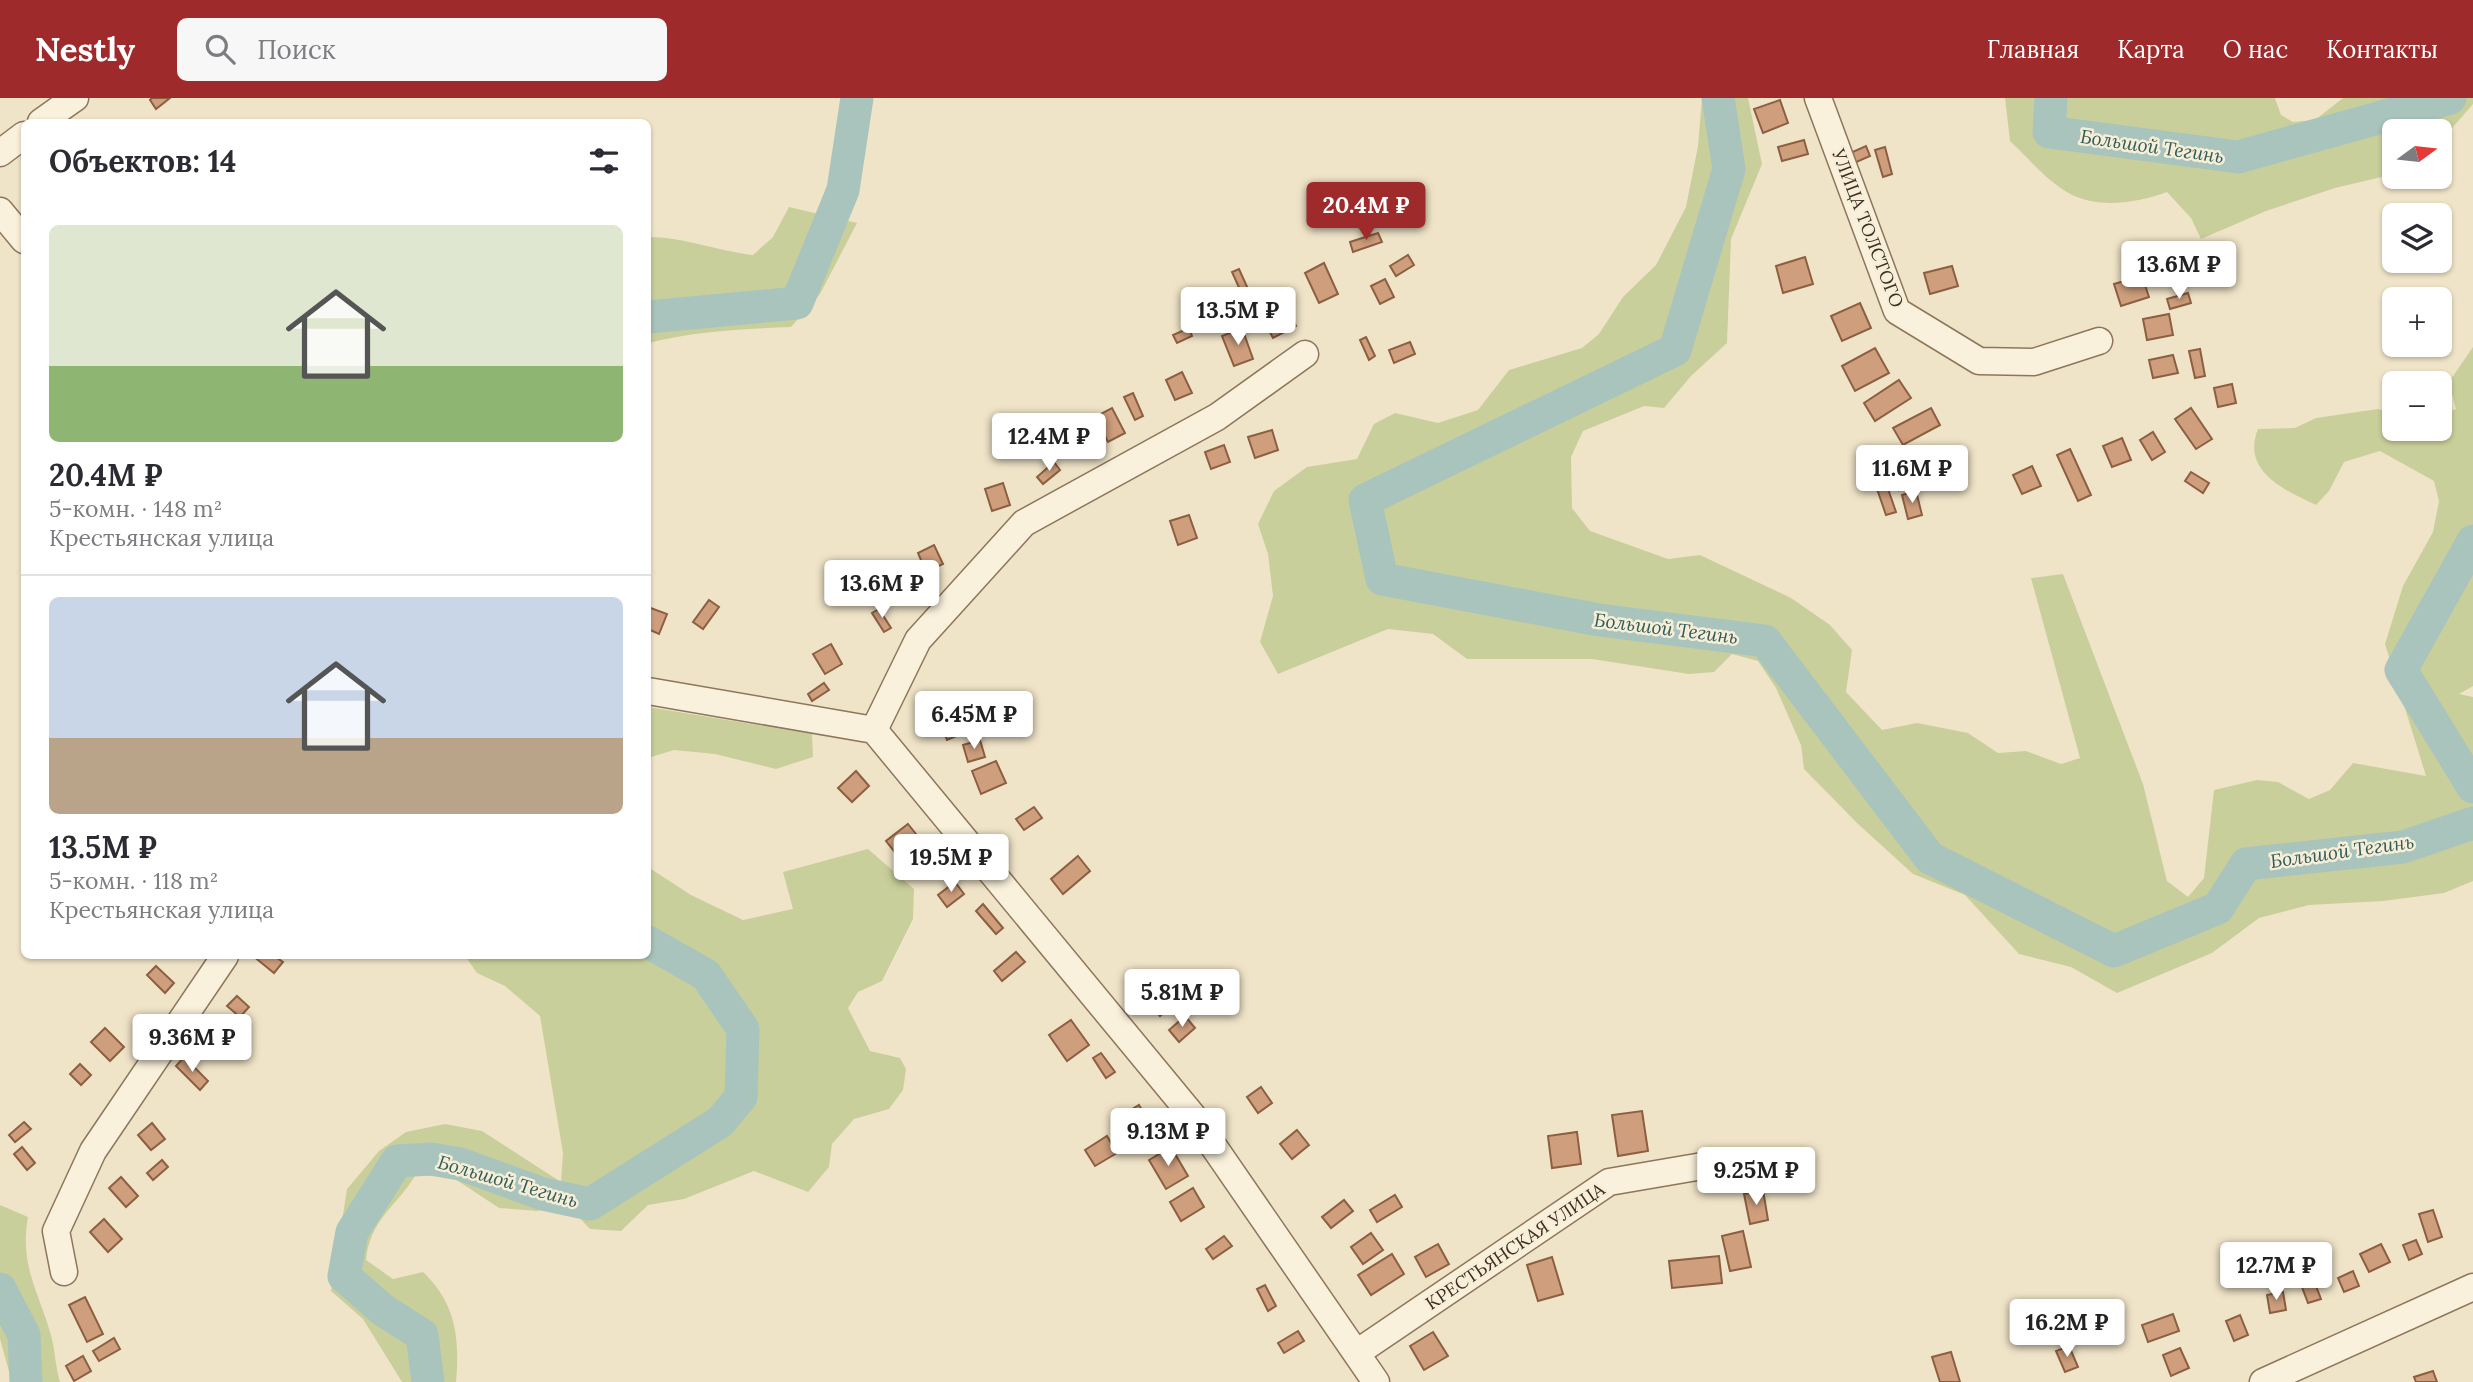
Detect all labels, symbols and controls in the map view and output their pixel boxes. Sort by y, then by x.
search box [177,18,667,81]
text: Nestly [35,28,135,70]
icon: search [201,30,239,68]
text: Поиск [257,33,336,66]
text: Главная [1987,34,2079,65]
text: Карта [2117,34,2185,65]
text: О нас [2223,34,2288,65]
text: Контакты [2326,34,2438,65]
north arrow [2382,119,2452,189]
map controls [2382,119,2452,441]
water label: Большой Тегинь [2079,124,2225,168]
text: Объектов: 14 [49,142,236,180]
icon: filters [585,142,623,180]
street label: УЛИЦА ТОЛСТОГО [1827,145,1909,311]
pin: 20.4M ₽ [1301,183,1431,242]
text: 20.4M ₽ [1322,190,1410,219]
button: layers [2382,203,2452,273]
pin: 13.6M ₽ [2114,242,2244,301]
text: 13.6M ₽ [2137,249,2221,278]
icon: home [273,271,399,397]
button: + [2382,287,2452,357]
pin: 13.5M ₽ [1173,288,1303,347]
text: 13.5M ₽ [1197,295,1279,324]
button: − [2382,371,2452,441]
pin: 12.4M ₽ [984,414,1114,473]
text: 12.4M ₽ [1008,421,1090,450]
pin: 11.6M ₽ [1847,446,1977,505]
text: 11.6M ₽ [1872,453,1952,482]
text: 20.4M ₽ [49,456,163,494]
text: 5-комн. · 148 m² [49,494,222,523]
text: Крестьянская улица [49,523,274,552]
pin: 13.6M ₽ [817,560,947,620]
text: 13.6M ₽ [840,568,924,597]
water label: Большой Тегинь [1593,607,1739,649]
icon: home [273,643,399,769]
pin: 6.45M ₽ [909,692,1039,751]
text: 6.45M ₽ [931,699,1017,728]
text: 13.5M ₽ [49,828,157,866]
water label: Большой Тегинь [2269,829,2415,873]
pin: 19.5M ₽ [886,834,1016,894]
text: 19.5M ₽ [910,842,992,871]
text: 5-комн. · 118 m² [49,866,218,895]
text: Крестьянская улица [49,895,274,924]
pin: 5.81M ₽ [1117,970,1247,1029]
text: 5.81M ₽ [1141,977,1223,1006]
pin: 9.36M ₽ [127,1014,257,1074]
text: 9.36M ₽ [149,1022,236,1051]
pin: 9.13M ₽ [1103,1108,1233,1168]
text: 9.13M ₽ [1126,1116,1210,1145]
pin: 9.25M ₽ [1691,1148,1821,1207]
water label: Большой Тегинь [435,1150,581,1212]
text: 9.25M ₽ [1713,1155,1799,1184]
street label: КРЕСТЬЯНСКАЯ УЛИЦА [1421,1177,1610,1315]
pin: 12.7M ₽ [2211,1242,2341,1302]
text: 12.7M ₽ [2236,1250,2316,1279]
pin: 16.2M ₽ [2002,1300,2132,1359]
text: 16.2M ₽ [2026,1307,2108,1336]

